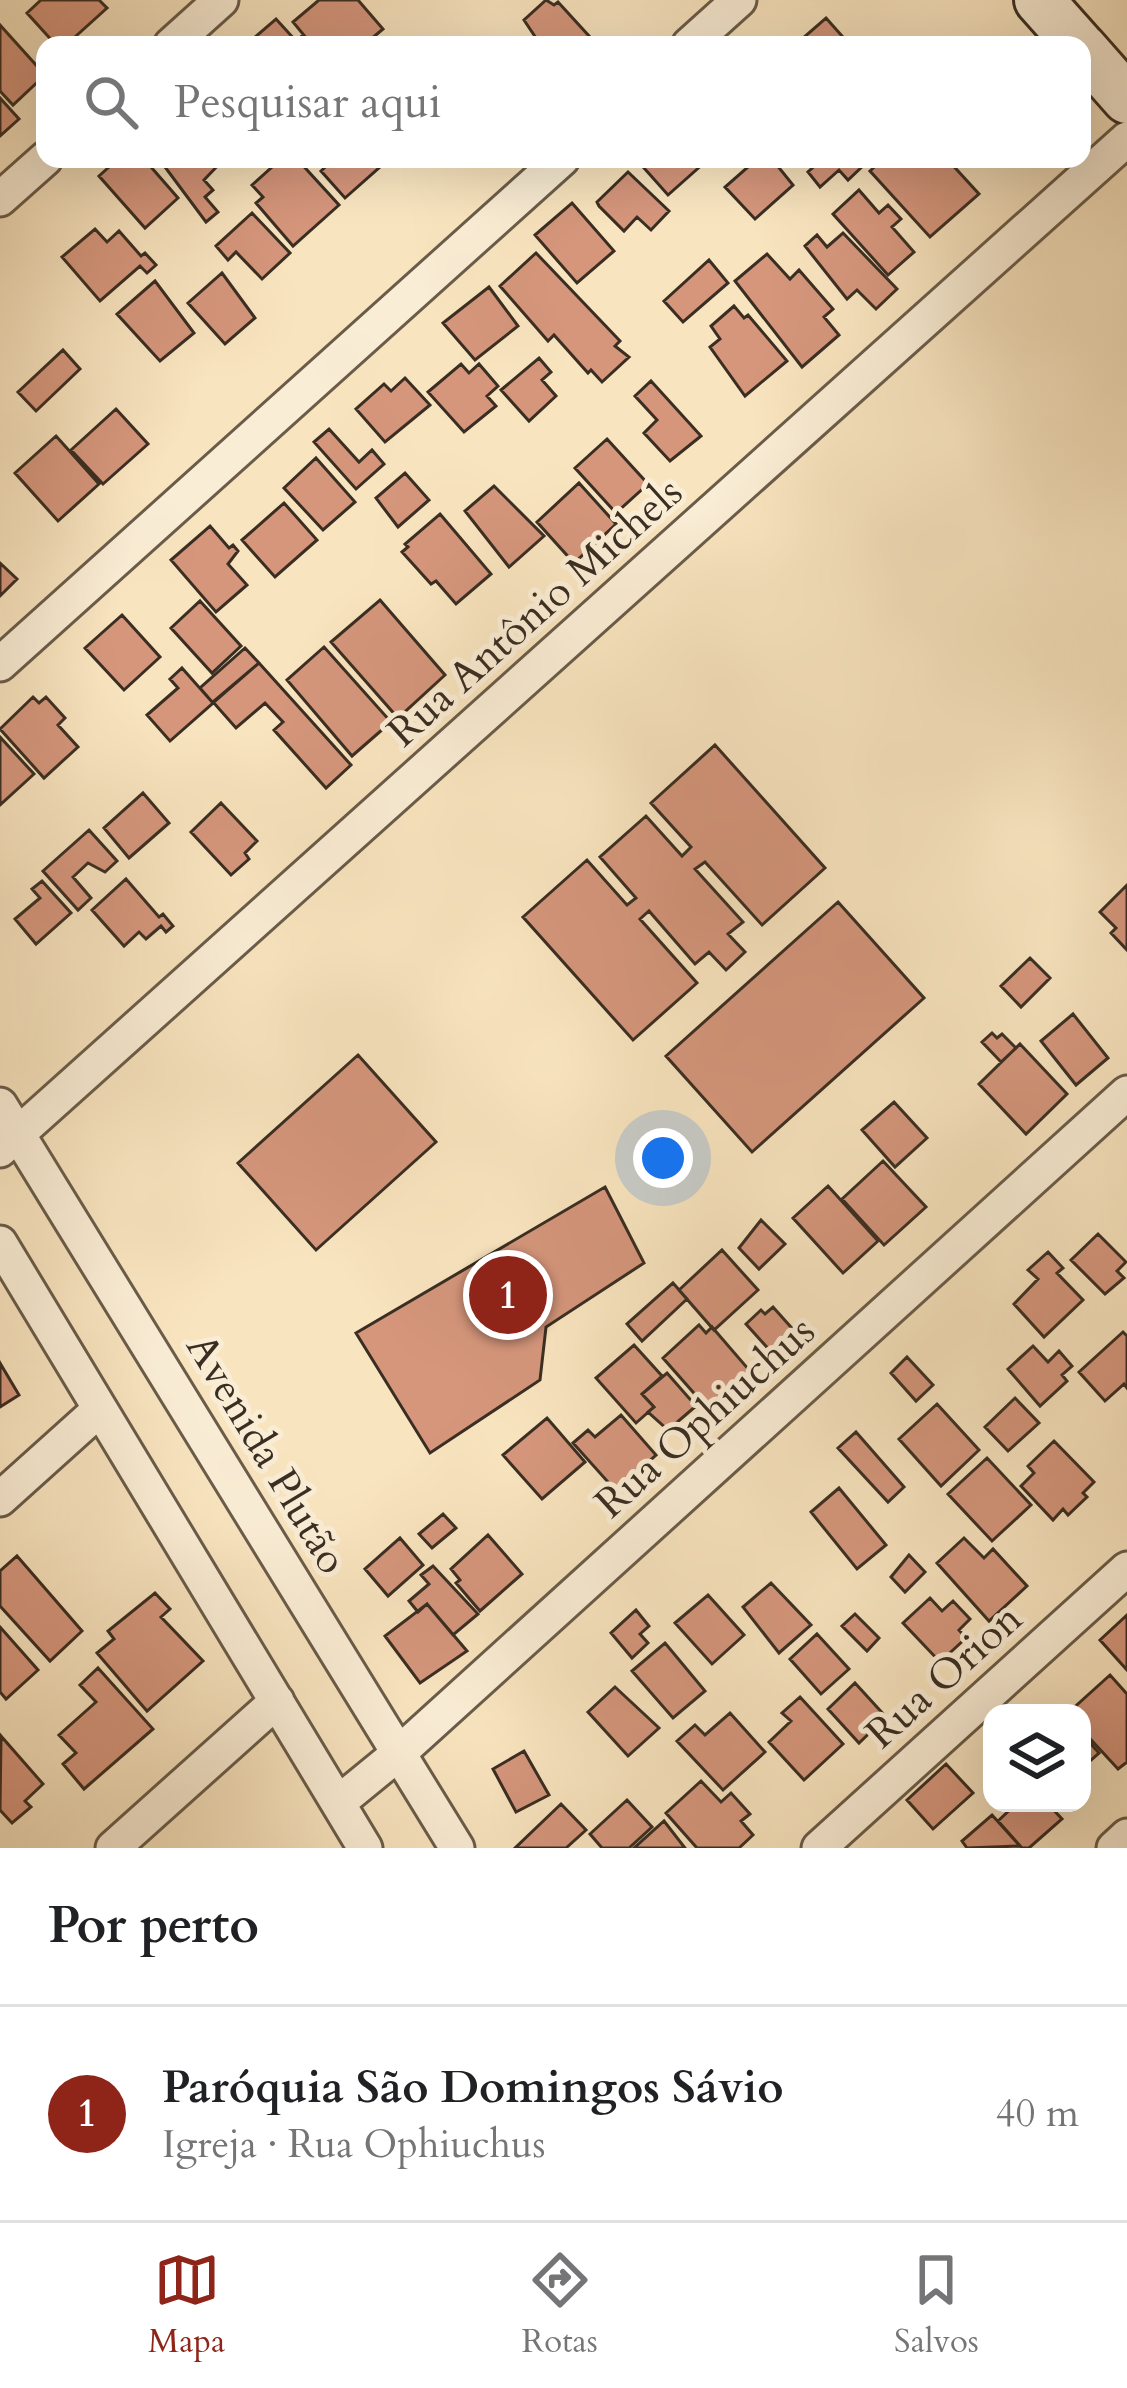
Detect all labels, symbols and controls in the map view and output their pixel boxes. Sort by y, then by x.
search box [36,36,1091,168]
icon: search [78,69,144,135]
text: Pesquisar aqui [174,72,441,133]
street label: Rua Antônio Michels [375,464,695,760]
your location [633,1128,693,1188]
pin: 1 [469,1250,547,1340]
street label: Rua Ophiuchus [583,1303,827,1531]
street label: Avenida Plutão [173,1323,361,1584]
street label: Rua Orion [854,1591,1034,1761]
map controls [983,1704,1091,1812]
button: layers [983,1704,1091,1812]
text: Por perto [48,1891,259,1961]
text: Paróquia São Domingos Sávio [162,2057,784,2118]
text: 1 [77,2087,97,2140]
text: 40 m [996,2087,1079,2140]
text: Igreja · Rua Ophiuchus [162,2118,545,2171]
tab: Mapa [148,2247,225,2364]
tab: Rotas [521,2247,598,2364]
tab: Salvos [894,2247,979,2364]

